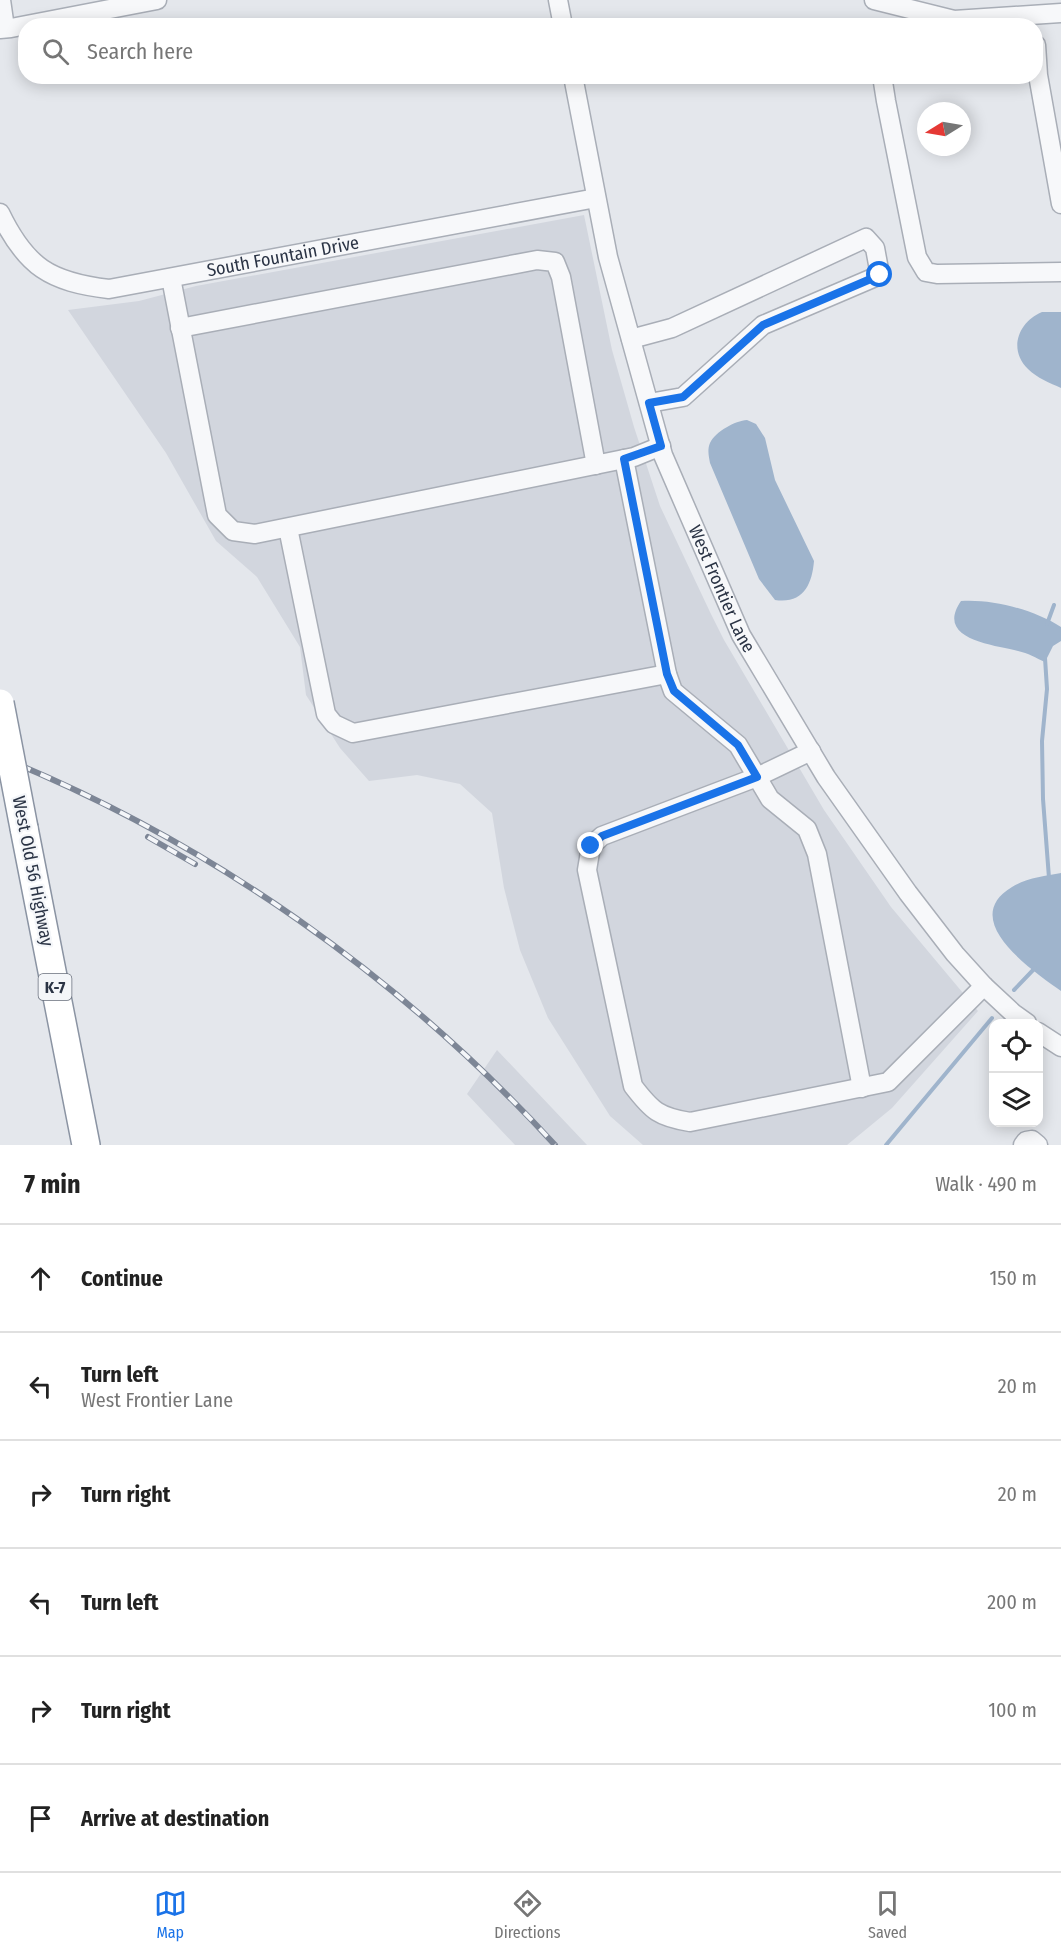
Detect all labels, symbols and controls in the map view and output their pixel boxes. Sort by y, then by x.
search box [18,18,1043,84]
icon: search [39,35,72,68]
text: Search here [87,38,193,65]
north arrow [917,102,971,156]
street label: South Fountain Drive [205,232,361,281]
route start [866,261,892,287]
street label: West Frontier Lane [684,522,760,657]
street label: West Old 56 Highway [8,794,58,948]
route end [577,832,603,858]
road number: K-7 [38,974,72,1000]
map controls [989,1019,1043,1127]
button: locate [989,1019,1043,1073]
button: layers [989,1073,1043,1127]
text: 7 min [24,1169,81,1200]
text: Walk · 490 m [935,1172,1037,1196]
icon: ahead [24,1262,57,1295]
text: Continue [81,1265,163,1292]
text: 150 m [990,1266,1037,1290]
text: Turn left [81,1361,159,1388]
icon: left [24,1370,57,1403]
text: 20 m [998,1374,1037,1398]
text: West Frontier Lane [81,1388,233,1412]
icon: right [24,1478,57,1511]
text: Turn right [81,1481,170,1508]
text: 20 m [998,1482,1037,1506]
icon: left [24,1586,57,1619]
text: Turn left [81,1589,159,1616]
text: 200 m [987,1590,1037,1614]
icon: right [24,1694,57,1727]
text: Turn right [81,1697,170,1724]
text: 100 m [988,1698,1037,1722]
icon: arrive [24,1802,57,1835]
text: Arrive at destination [81,1805,269,1832]
tab: Map [154,1887,187,1942]
tab: Directions [494,1887,561,1942]
tab: Saved [868,1887,907,1942]

